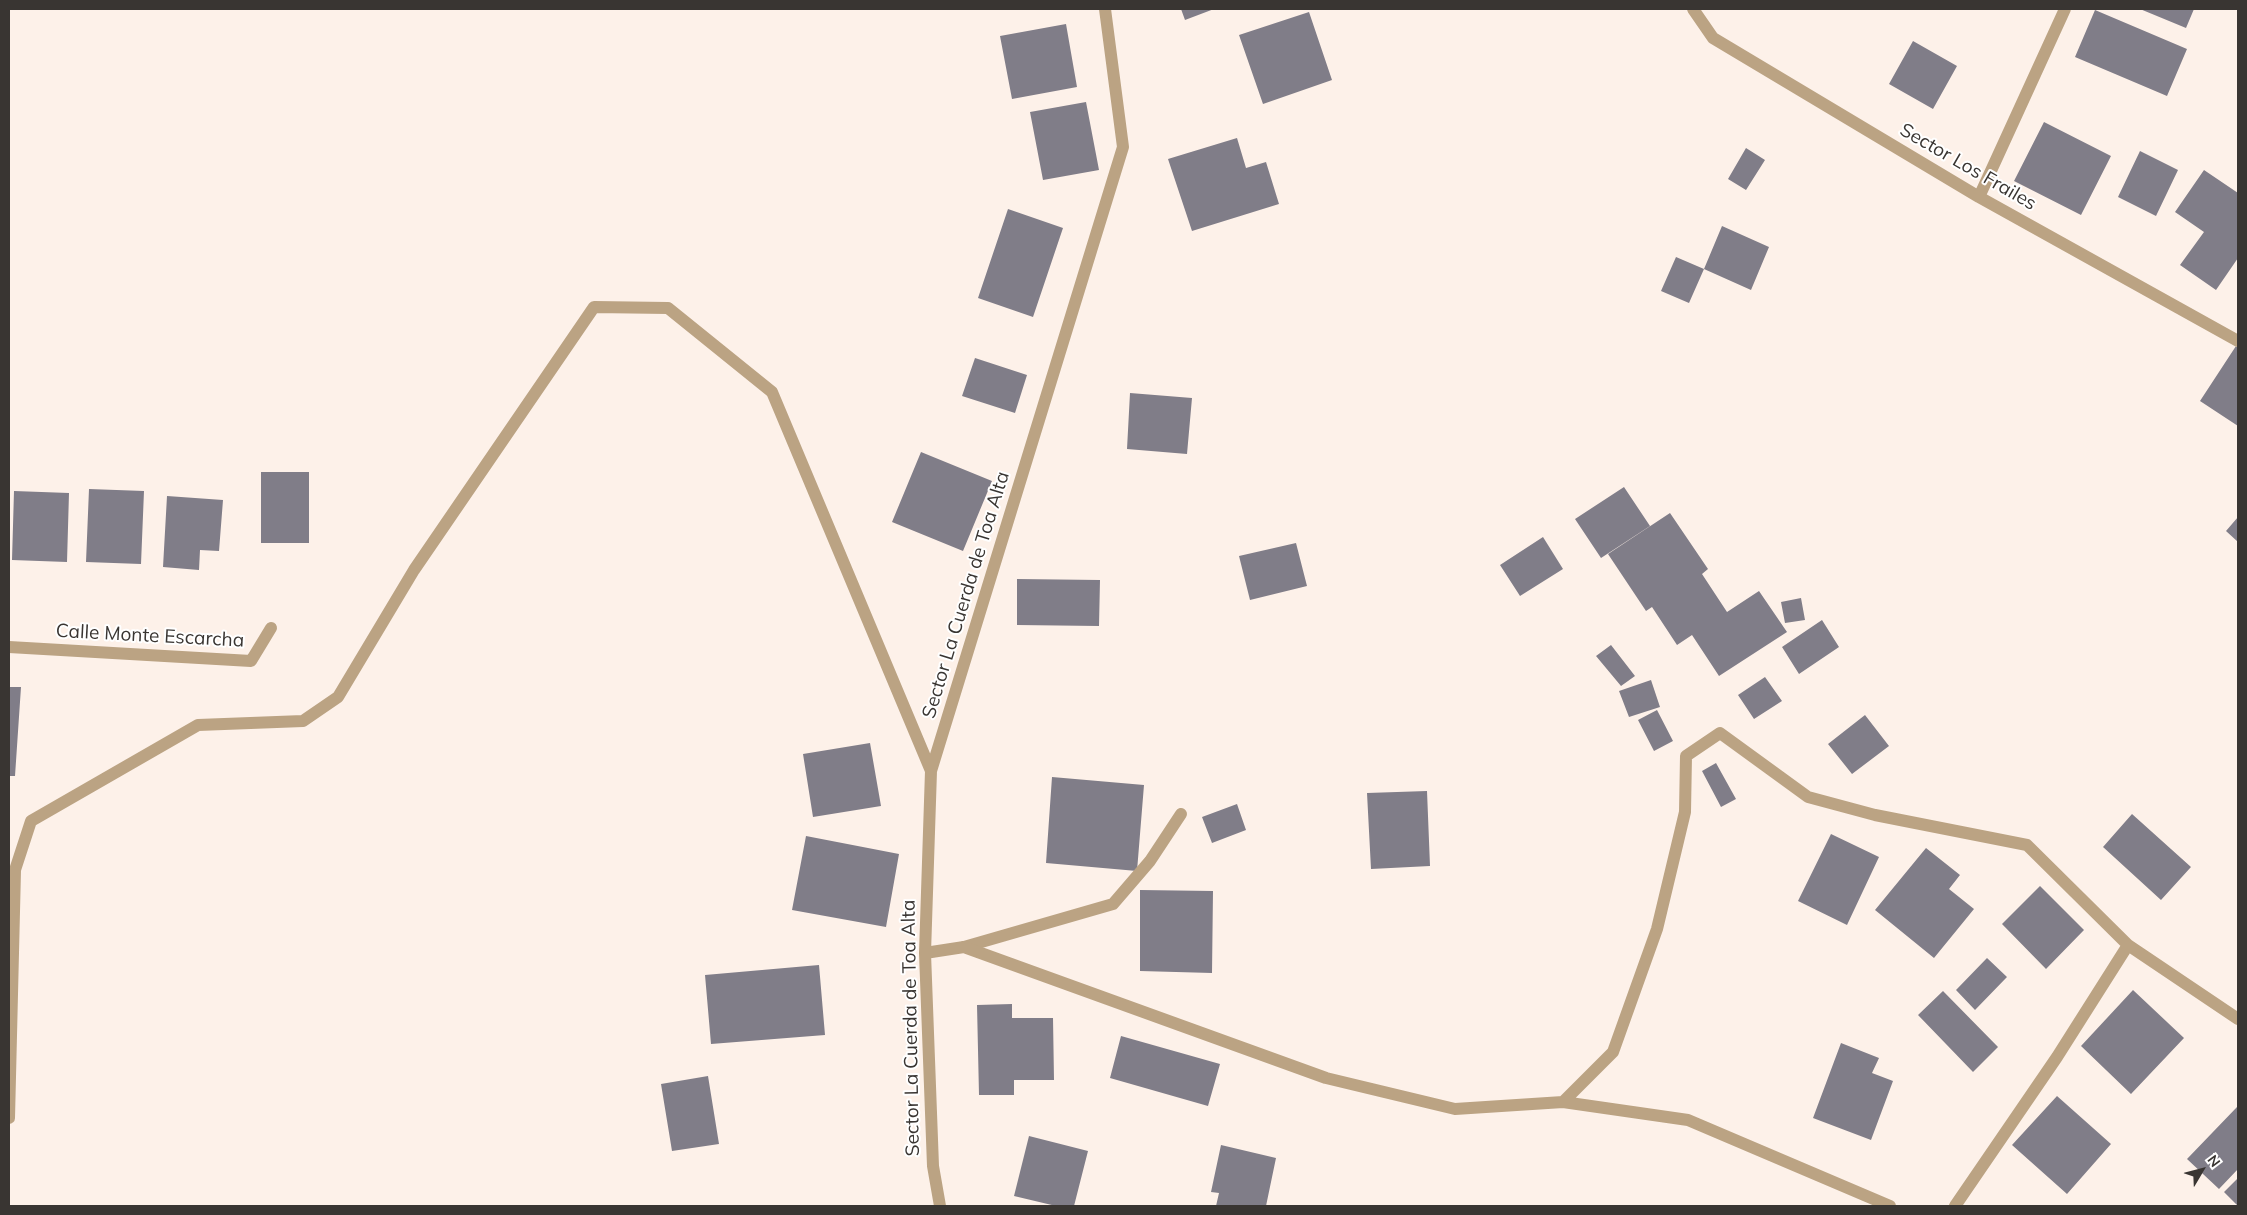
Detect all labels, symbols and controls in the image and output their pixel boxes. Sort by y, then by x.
street label: Sector Los Frailes [1896,119,2040,215]
street label: Sector La Cuerda de Toa Alta [918,469,1014,721]
street label: Calle Monte Escarcha [55,620,245,652]
street label: Sector La Cuerda de Toa Alta [897,900,925,1156]
north arrow [2177,1145,2227,1195]
text: N [2204,1151,2224,1171]

